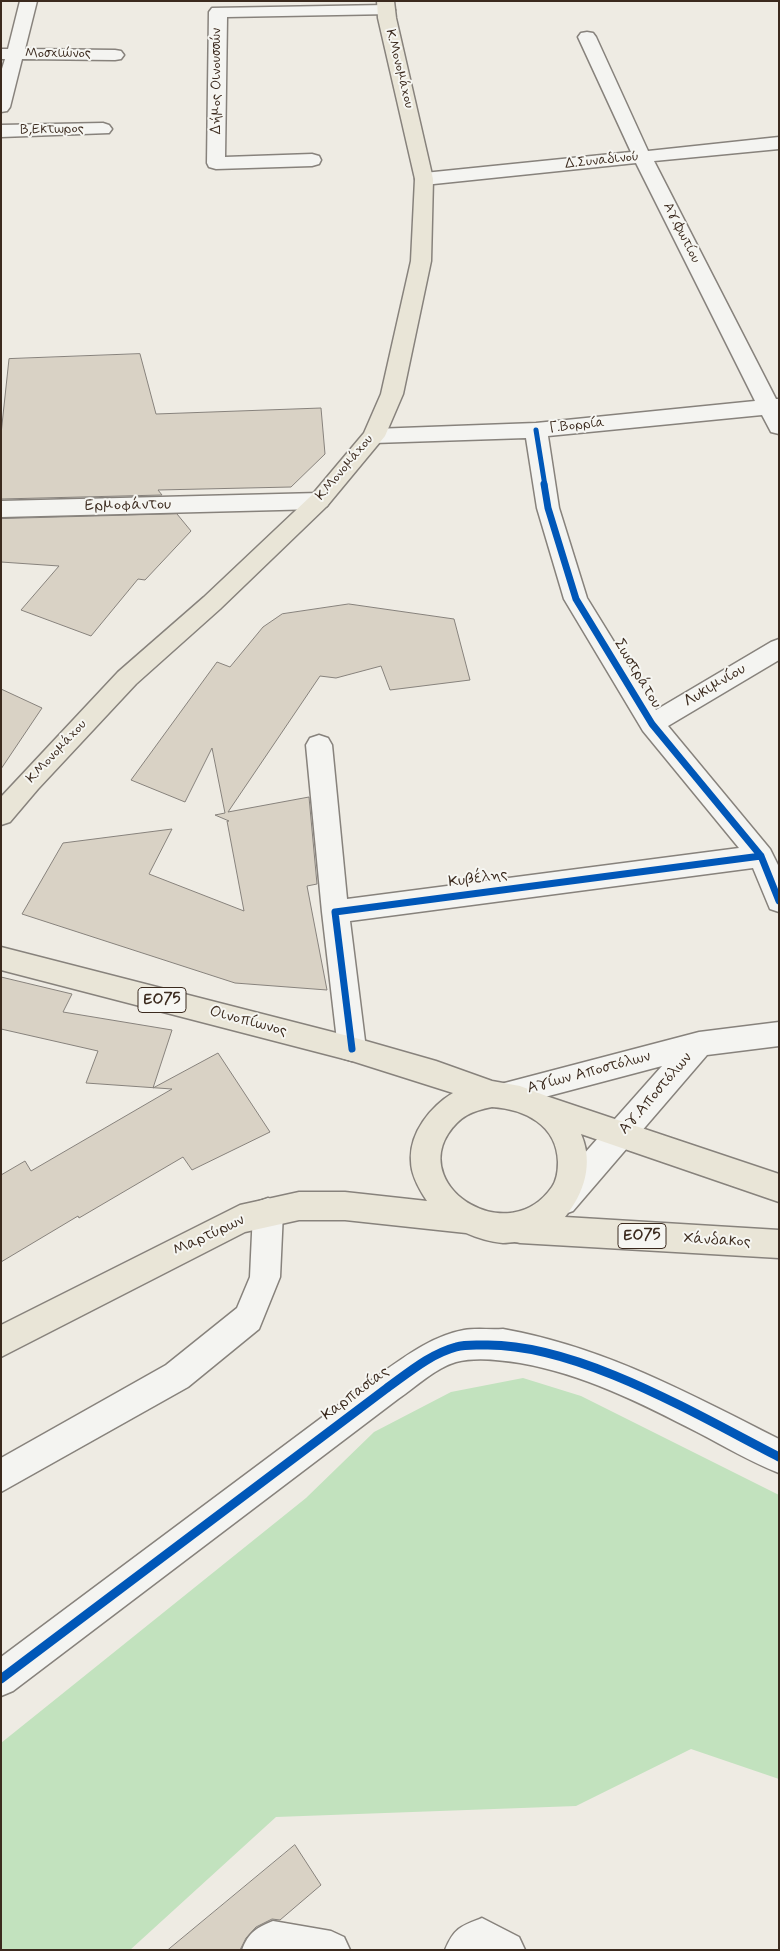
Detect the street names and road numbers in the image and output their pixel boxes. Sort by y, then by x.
street label: Δήμος Οινουσσών [209,28,225,134]
street label: Κ.Μονομάχου [381,28,417,110]
street label: Μοσχιώνος [25,46,91,62]
street label: Β,Εκτωρος [20,121,84,139]
street label: Δ.Συναδινού [564,149,640,173]
street label: Αγ.Φωτίου [659,200,703,266]
street label: Γ.Βορρία [549,415,605,437]
street label: Κ.Μονομάχου [313,432,377,504]
street label: Ερμοφάντου [85,496,171,516]
street label: Σωστράτου [609,636,665,712]
street label: Λυκιμνίου [680,660,750,712]
street label: Κ.Μονομάχου [23,717,91,787]
street label: Κυβέλης [447,865,509,893]
road number: ΕΟ75 [138,988,186,1012]
street label: Οινοπίωνος [207,1002,289,1042]
street label: Αγίων Αποστόλων [525,1047,653,1099]
street label: Αγ.Αποστόλων [615,1049,697,1139]
street label: Μαρτύρων [170,1211,248,1261]
road number: ΕΟ75 [618,1224,666,1248]
street label: Χάνδακος [683,1230,751,1252]
street label: Καρπασίας [319,1362,393,1426]

